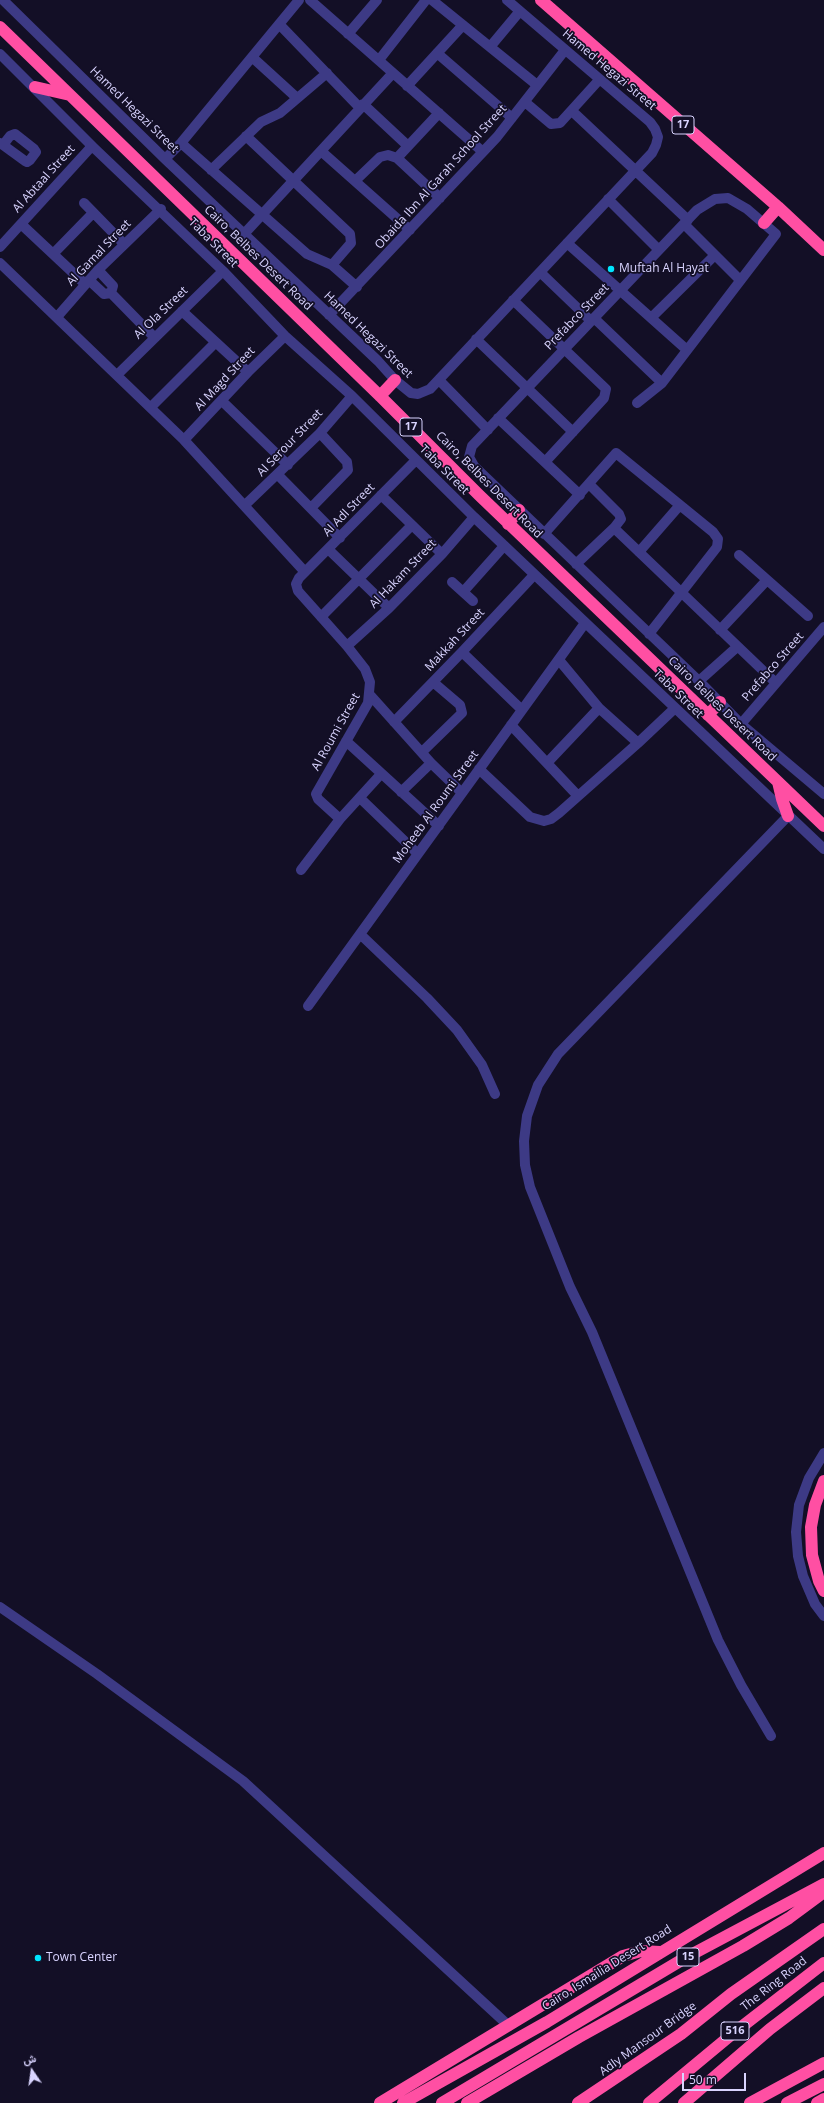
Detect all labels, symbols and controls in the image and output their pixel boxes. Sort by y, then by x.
street label: Hamed Hegazi Street [559,27,659,113]
street label: Hamed Hegazi Street [87,64,181,156]
street label: Obaida Ibn Al Garah School Street [372,102,510,252]
road number: 17 [672,116,694,134]
street label: Al Abtaal Street [10,142,78,216]
street label: Cairo, Belbes Desert Road [201,203,315,313]
street label: Taba Street [185,215,241,271]
street label: Al Gamal Street [64,217,134,289]
place label: Muftah Al Hayat [619,262,709,276]
marker: Muftah Al Hayat [606,264,616,274]
street label: Prefabco Street [542,281,612,353]
street label: Al Ola Street [131,284,191,342]
street label: Hamed Hegazi Street [321,289,415,381]
street label: Al Magd Street [192,344,258,414]
street label: Al Serour Street [254,406,326,480]
road number: 17 [400,418,422,436]
street label: Cairo, Belbes Desert Road [433,429,545,541]
street label: Taba Street [416,442,472,498]
street label: Al Adl Street [320,480,378,540]
street label: Al Hakam Street [367,537,439,611]
street label: Makkah Street [422,606,488,674]
street label: Prefabco Street [739,630,807,704]
street label: Cairo, Belbes Desert Road [665,654,779,764]
street label: Taba Street [650,667,706,721]
street label: Al Roumi Street [309,691,363,773]
street label: Moheeb Al Roumi Street [390,748,482,866]
street label: Cairo, Ismailia Desert Road [540,1922,674,2014]
road number: 15 [677,1948,699,1966]
place label: Town Center [46,1951,117,1965]
marker: Town Center [33,1953,43,1963]
street label: The Ring Road [738,1954,810,2014]
street label: Adly Mansour Bridge [597,1999,699,2079]
road number: 516 [721,2022,749,2040]
text: ش [21,2050,37,2068]
north arrow [12,2051,52,2091]
scale bar [684,2065,748,2091]
text: 50 m [689,2071,717,2088]

